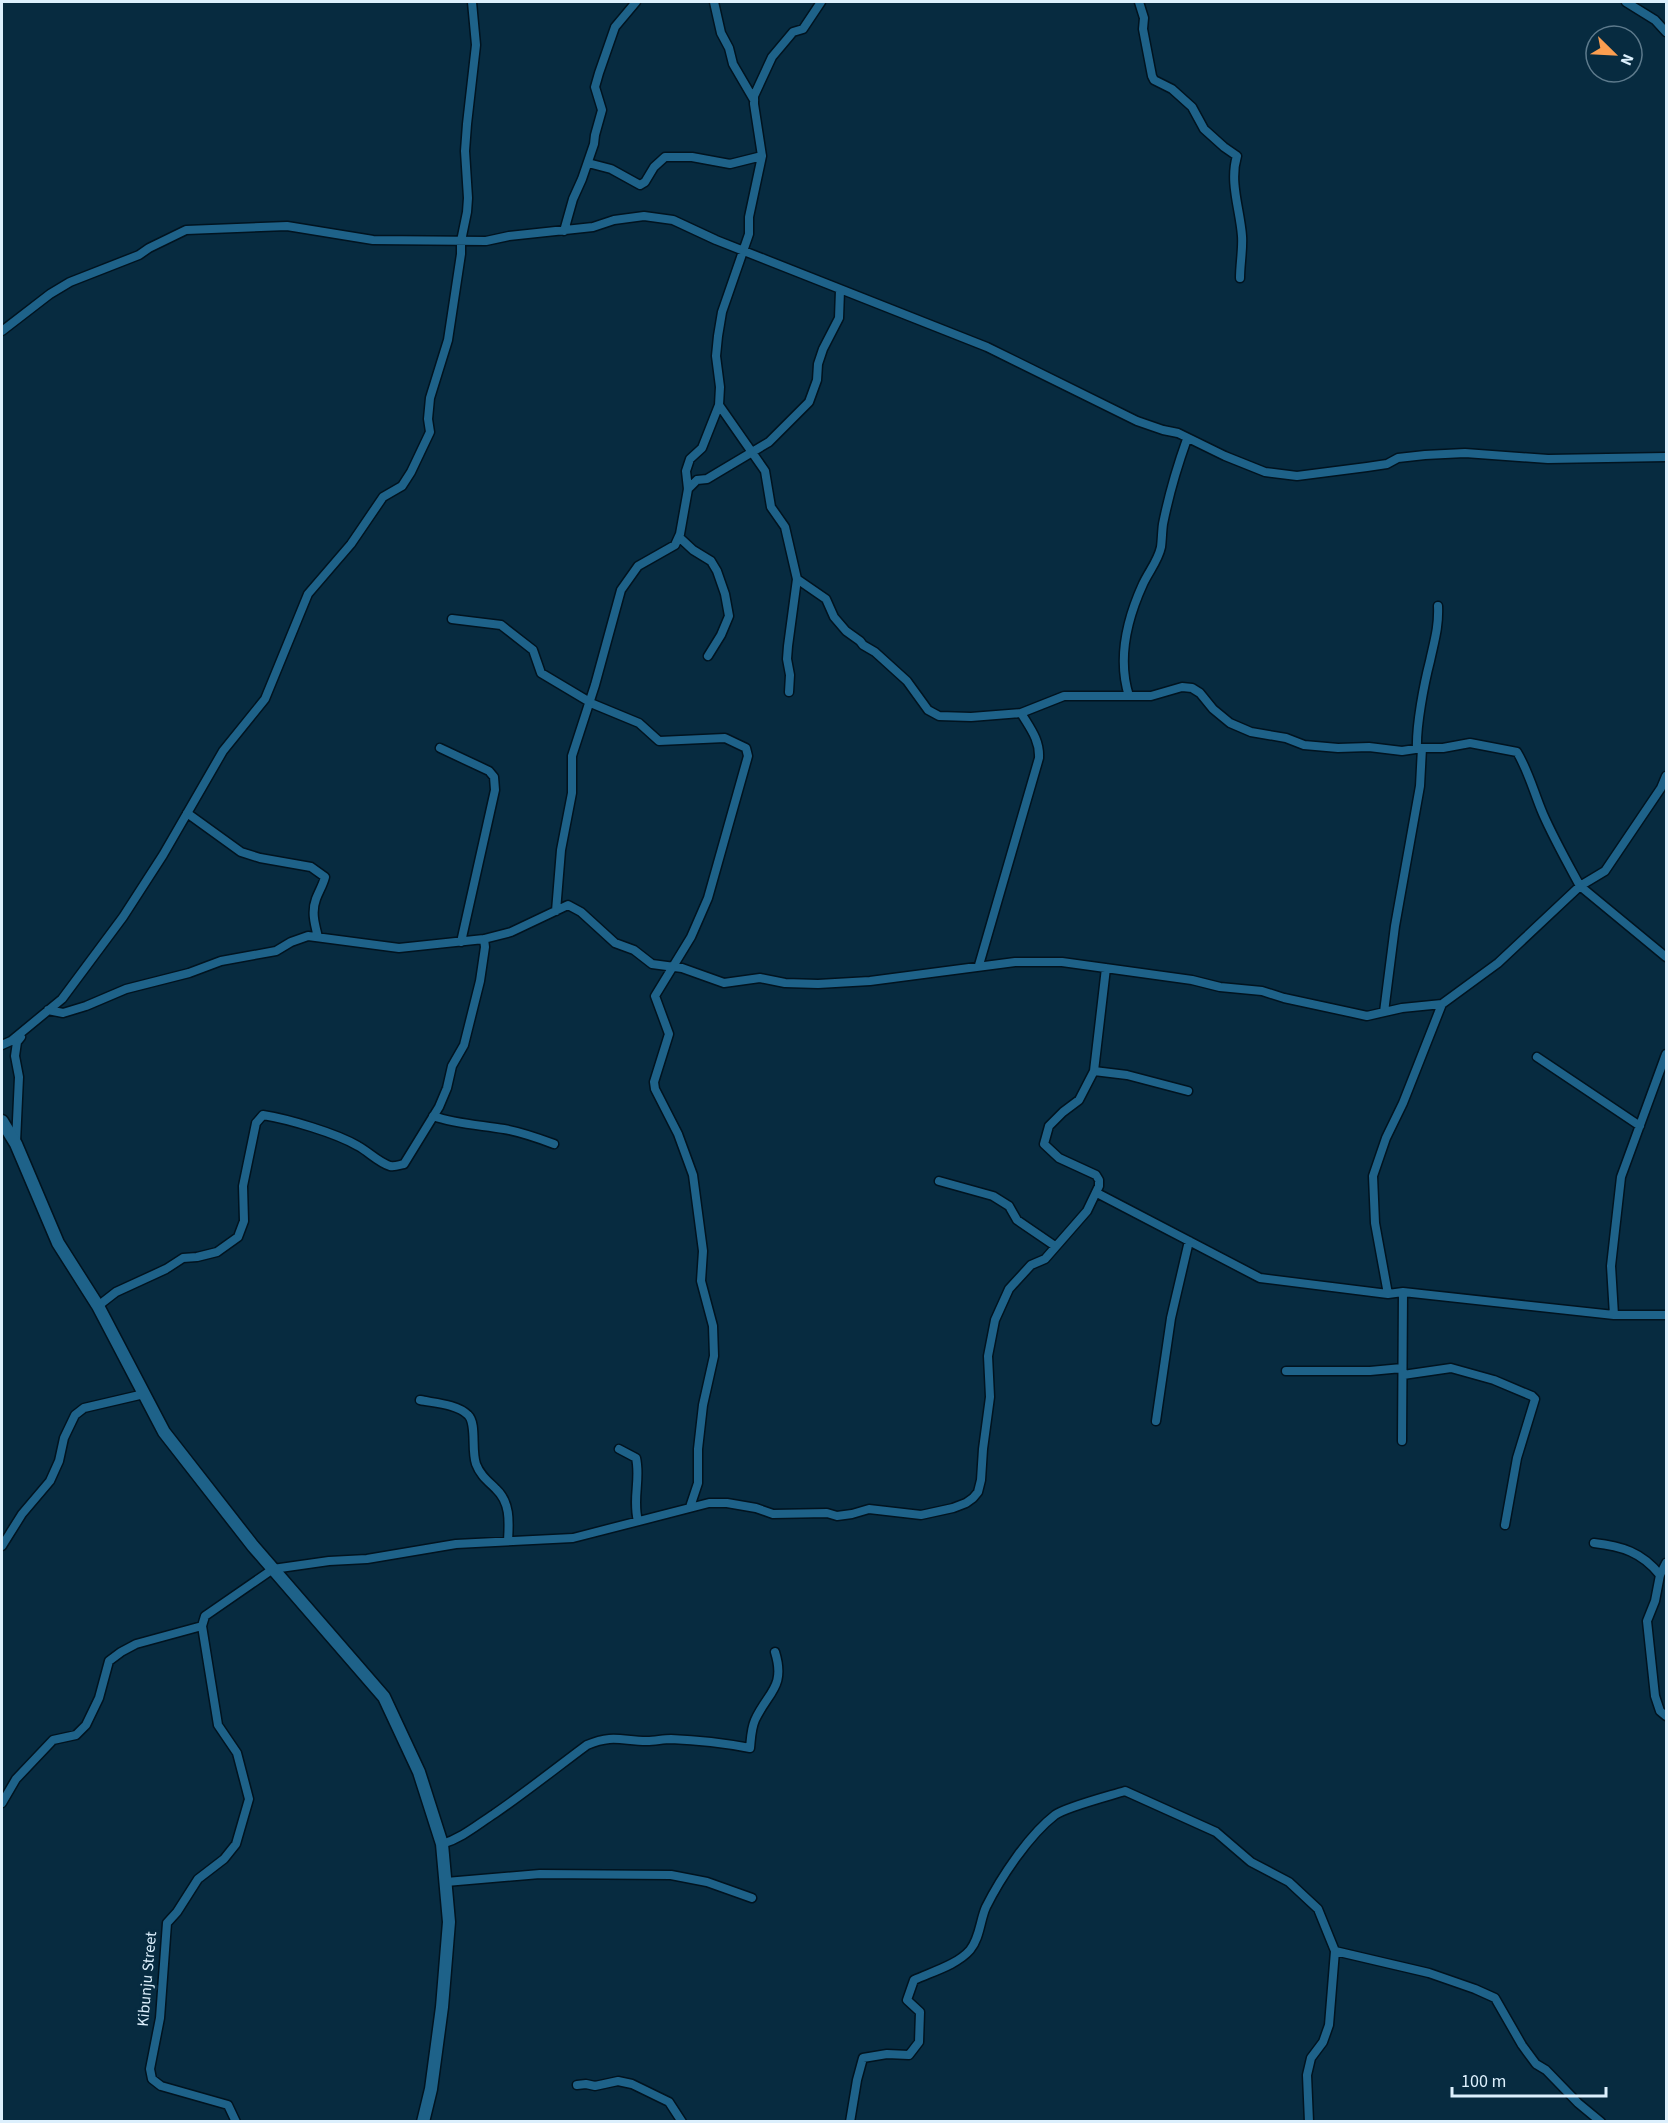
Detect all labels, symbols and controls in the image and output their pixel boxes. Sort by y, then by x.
north arrow [1584,24,1644,84]
text: N [1615,50,1639,69]
street label: Kibunju Street [132,1930,162,2028]
scale bar [1452,2060,1606,2098]
text: 100 m [1461,2069,1506,2094]

